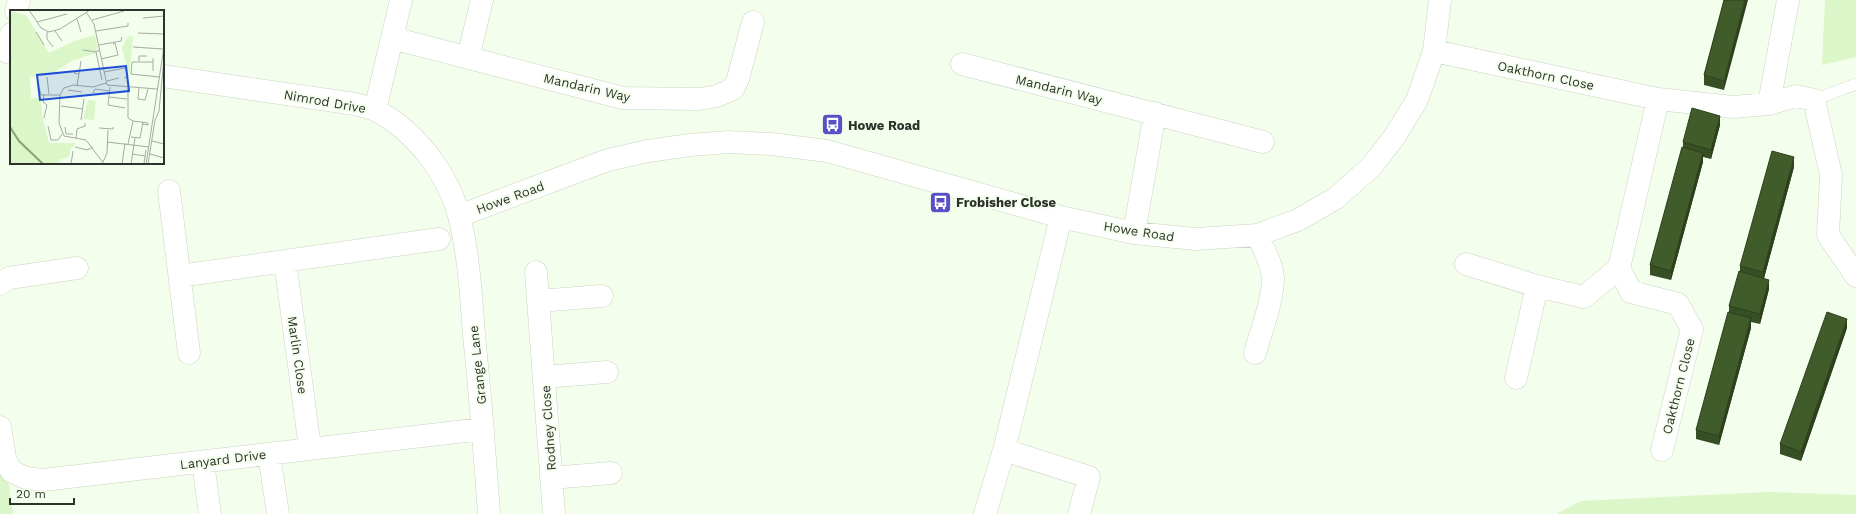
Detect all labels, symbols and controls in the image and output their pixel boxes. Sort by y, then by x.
inset map [10,10,164,164]
street label: Oakthorn Close [1496,58,1596,93]
street label: Mandarin Way [542,70,632,105]
street label: Mandarin Way [1014,71,1104,108]
street label: Nimrod Drive [283,87,367,116]
bus stop icon: Howe Road [820,112,846,138]
place label: Howe Road [848,118,920,133]
street label: Howe Road [474,178,546,217]
bus stop icon: Frobisher Close [927,189,953,215]
place label: Frobisher Close [956,195,1056,210]
street label: Howe Road [1103,219,1175,244]
street label: Marlin Close [285,315,310,395]
street label: Grange Lane [466,325,489,405]
street label: Oakthorn Close [1659,336,1698,436]
street label: Rodney Close [538,385,559,471]
street label: Lanyard Drive [179,447,267,472]
scale bar [10,480,74,506]
text: 20 m [16,487,46,501]

